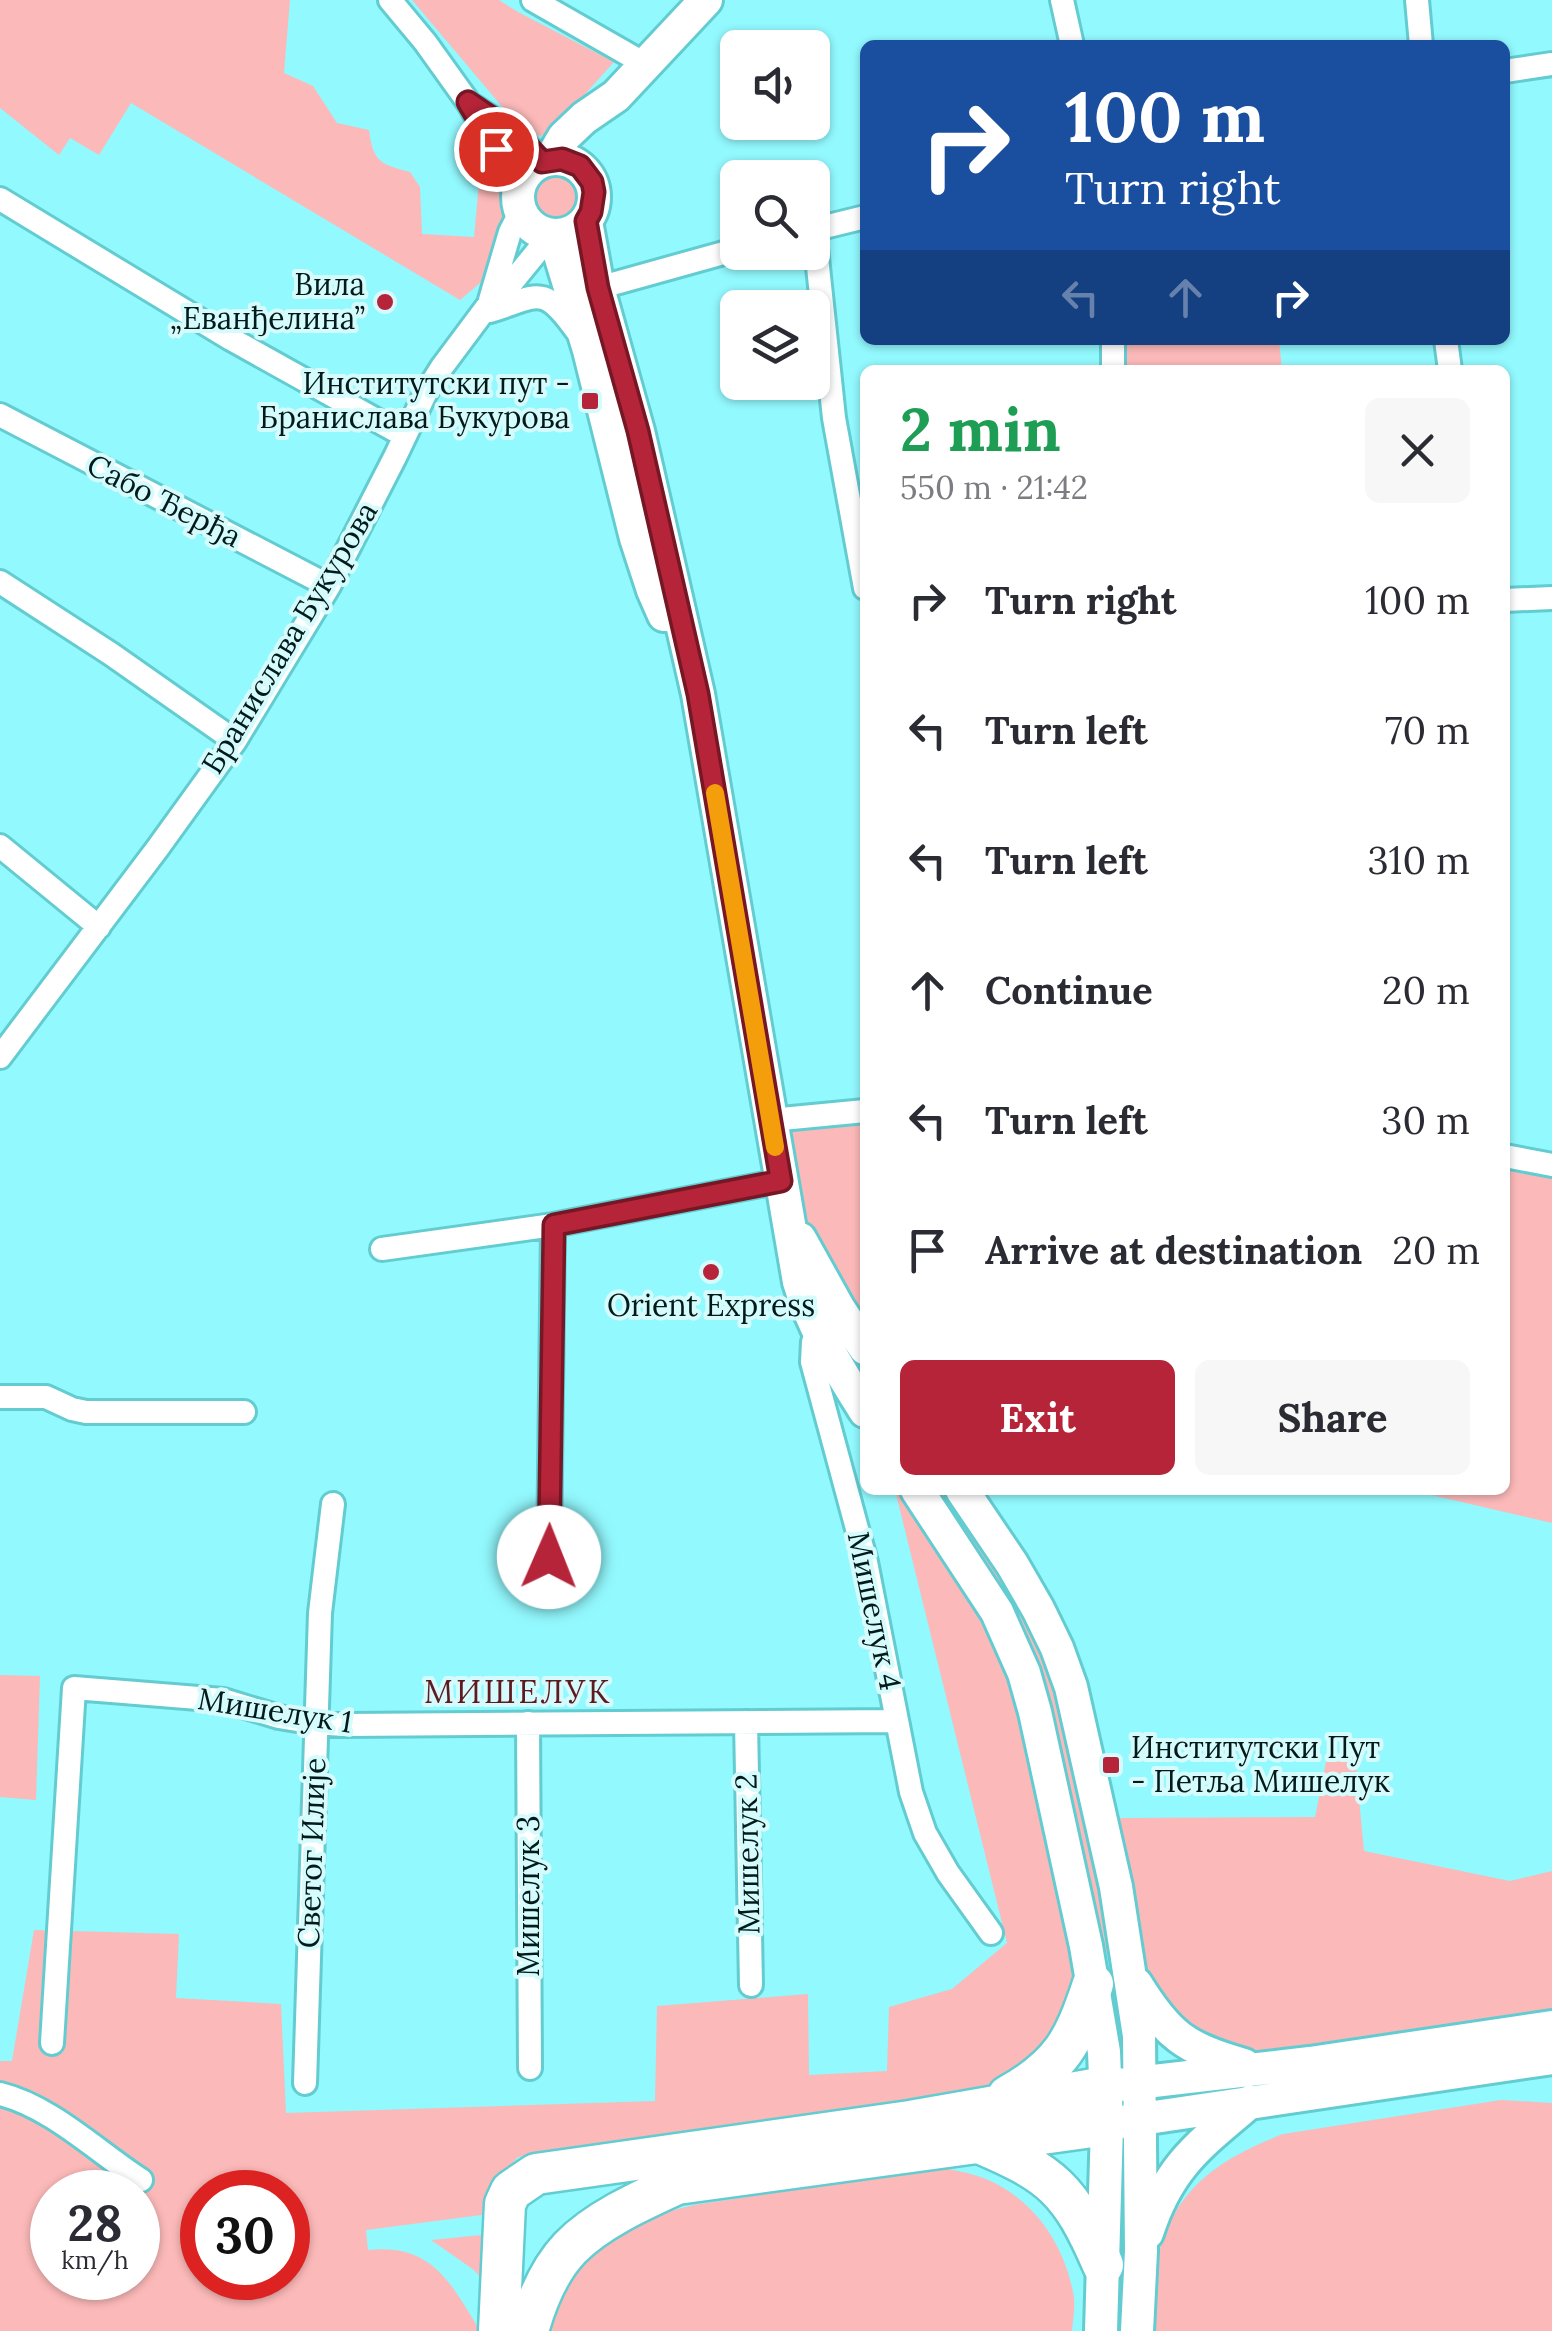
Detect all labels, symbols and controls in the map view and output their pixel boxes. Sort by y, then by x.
map controls [720,30,830,400]
button: sound [720,30,830,140]
text: 100 m [1065,72,1265,161]
icon: right [900,80,1030,210]
pin [454,107,539,192]
icon: arrive [469,122,524,177]
text: Turn right [1065,159,1281,216]
button: search [720,160,830,270]
place label: Вила „Еванђелина” [170,265,365,337]
icon: left [1053,270,1108,325]
icon: ahead [1158,270,1213,325]
icon: right [1263,270,1318,325]
button: layers [720,290,830,400]
marker: Вила „Еванђелина” [374,291,396,313]
place label: Институтски пут - Бранислава Букурова [259,364,570,437]
marker: Институтски пут - Бранислава Букурова [579,390,601,412]
text: 2 min [900,391,1061,467]
button: close [1365,398,1470,503]
street label: Сабо Ђерђа [81,445,248,555]
text: 550 m · 21:42 [900,467,1088,508]
street label: Бранислава Букурова [193,495,386,781]
icon: right [900,573,955,628]
text: Turn right [985,576,1176,624]
text: 100 m [1365,576,1470,624]
icon: left [900,703,955,758]
text: Turn left [985,706,1148,754]
text: 70 m [1385,706,1470,754]
icon: left [900,833,955,888]
text: Turn left [985,836,1148,884]
text: 310 m [1367,836,1470,884]
icon: ahead [900,963,955,1018]
text: Continue [985,966,1153,1014]
text: 20 m [1382,966,1470,1014]
icon: left [900,1093,955,1148]
text: Turn left [985,1096,1148,1144]
text: 30 m [1381,1096,1470,1144]
icon: arrive [900,1223,955,1278]
text: Arrive at destination [985,1226,1362,1274]
text: 20 m [1392,1226,1480,1274]
marker: Orient Express [700,1261,722,1283]
place label: Orient Express [607,1286,815,1324]
button: Exit [900,1360,1175,1475]
button: Share [1195,1360,1470,1475]
position arrow [497,1505,601,1609]
street label: Мишелук 4 [839,1528,910,1694]
district label: МИШЕЛУК [424,1671,612,1712]
street label: Мишелук 1 [195,1679,355,1742]
place label: Институтски Пут - Петља Мишелук [1131,1728,1390,1801]
marker: Институтски Пут - Петља Мишелук [1100,1754,1122,1776]
street label: Светог Илије [289,1757,334,1949]
street label: Мишелук 2 [727,1773,768,1935]
street label: Мишелук 3 [509,1815,548,1977]
speed limit sign: 30 [180,2170,310,2300]
text: 28 [67,2191,123,2255]
text: km/h [61,2244,129,2276]

